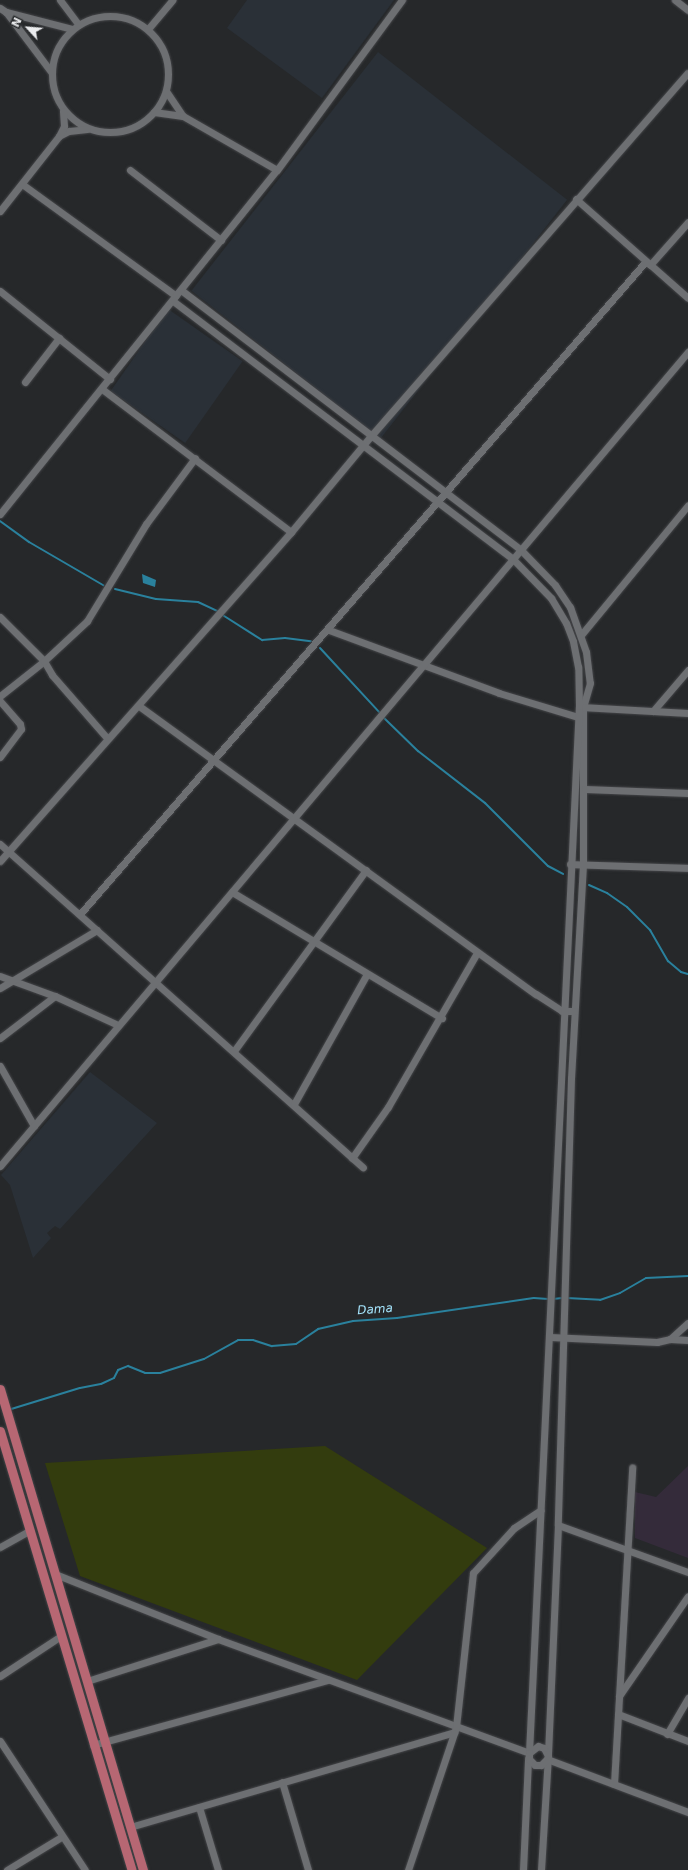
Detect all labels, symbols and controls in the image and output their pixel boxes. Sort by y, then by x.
north arrow [8,8,48,48]
text: N [9,16,25,30]
water label: Dama [357,1302,393,1318]

